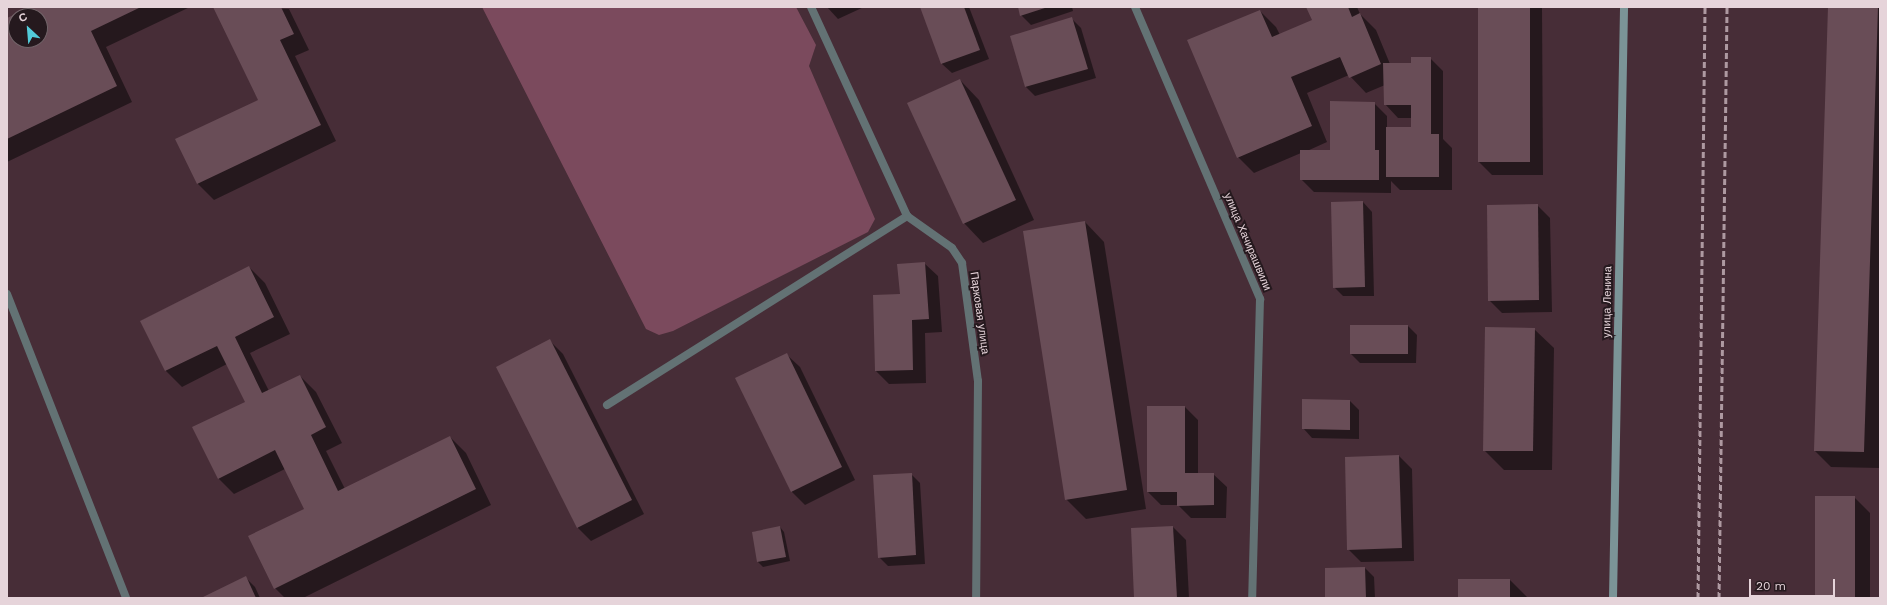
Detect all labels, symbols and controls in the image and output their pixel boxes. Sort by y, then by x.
north arrow [8,8,48,48]
text: С [17,10,29,25]
street label: улица Хачирашвили [1220,191,1274,293]
street label: улица Ленина [1601,266,1615,338]
street label: Парковая улица [967,271,991,355]
scale bar [1751,571,1837,597]
text: 20 m [1756,579,1786,593]

